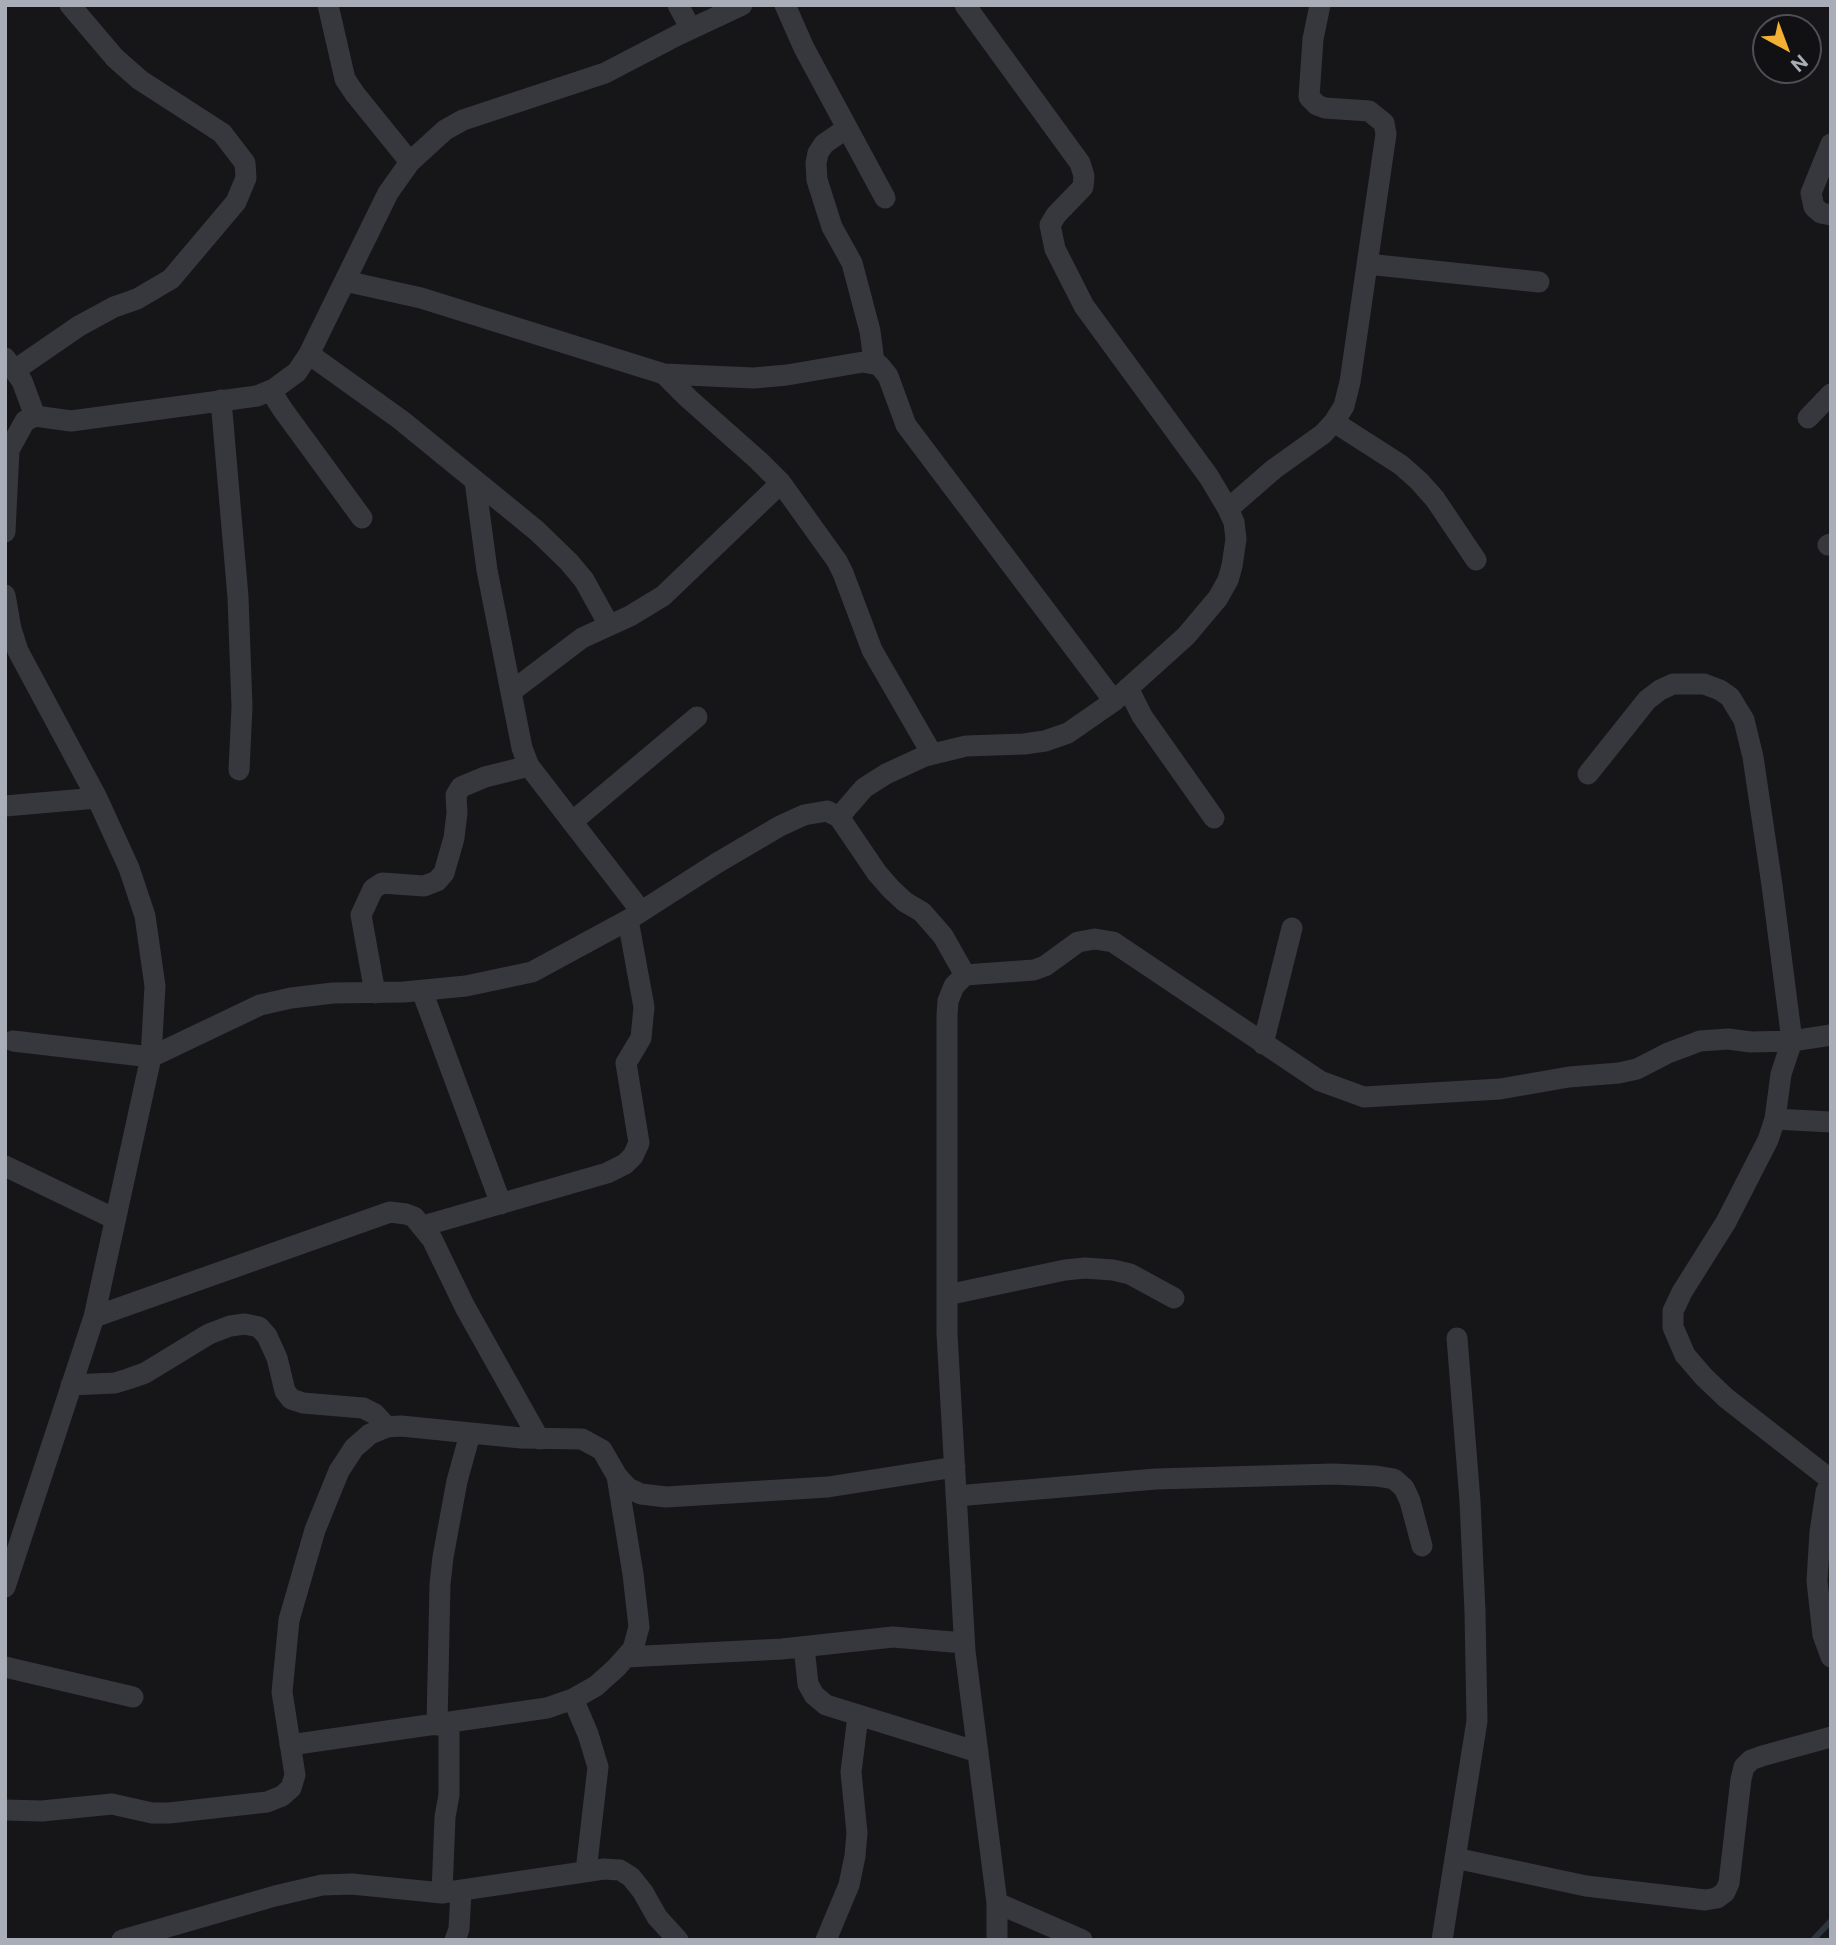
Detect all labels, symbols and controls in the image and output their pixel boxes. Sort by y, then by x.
north arrow [1752,14,1822,84]
text: N [1787,50,1812,77]

